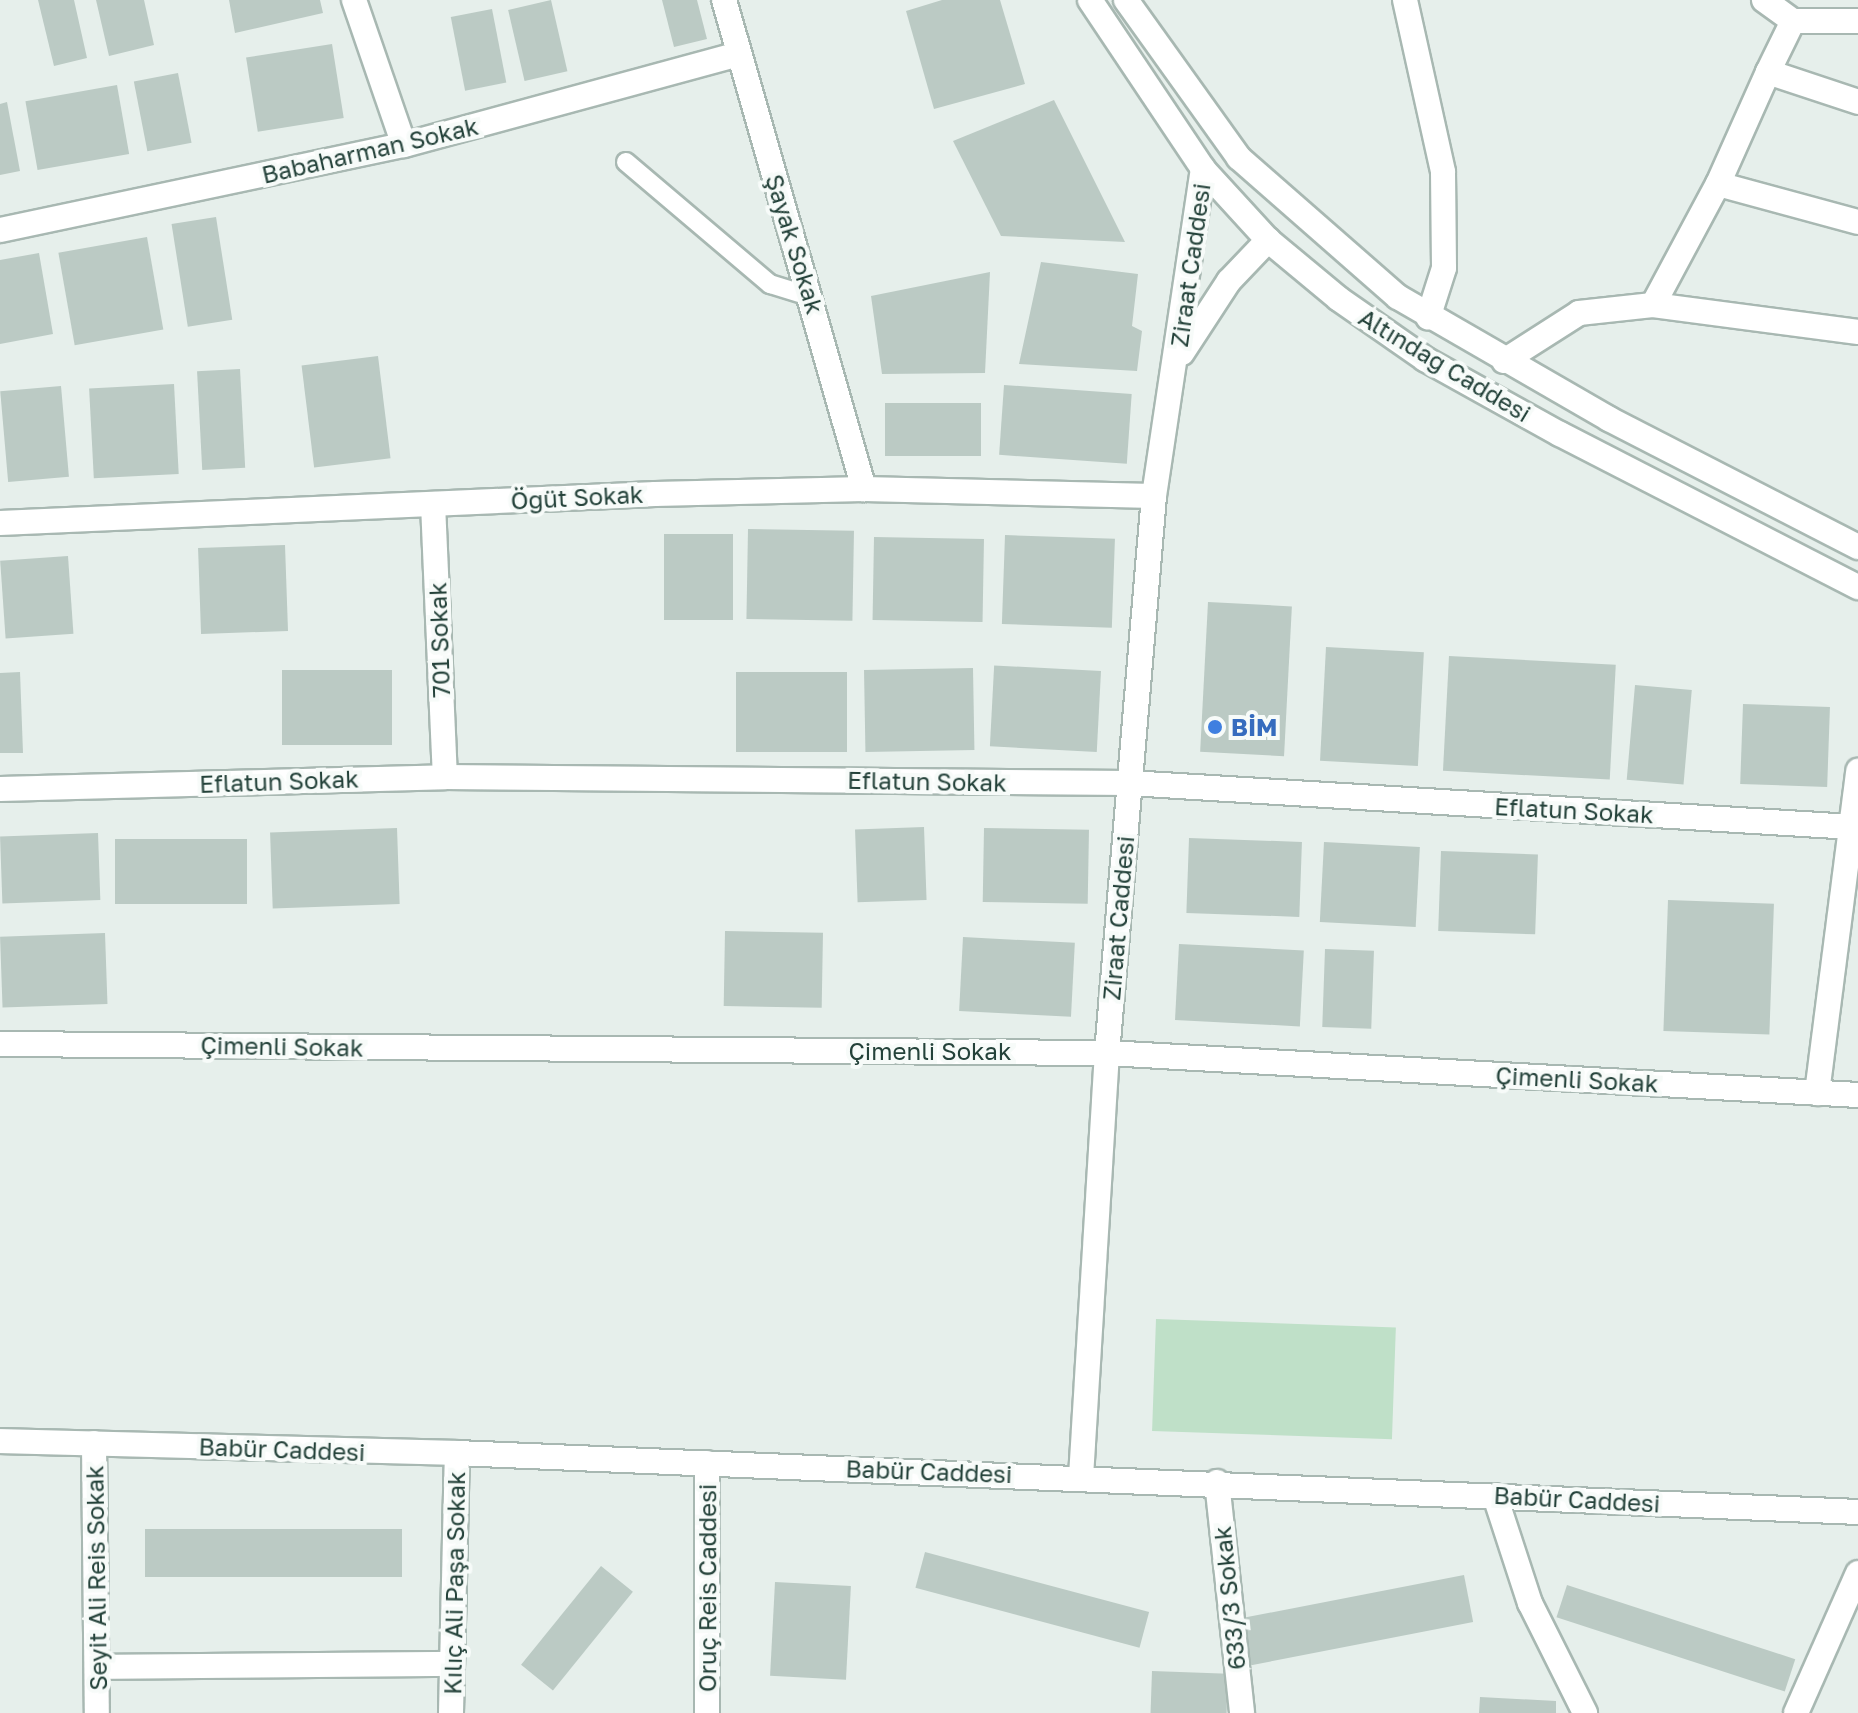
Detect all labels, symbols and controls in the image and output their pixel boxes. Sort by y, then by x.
street label: Babaharman Sokak [259,111,481,189]
street label: Şayak Sokak [760,171,830,317]
street label: Ziraat Caddesi [1164,181,1216,349]
street label: Altındağ Caddesi [1354,302,1536,428]
street label: Öğüt Sokak [510,479,644,515]
street label: 701 Sokak [423,582,455,698]
place label: BİM [1231,713,1277,741]
marker: BİM [1206,718,1224,736]
street label: Eflatun Sokak [199,764,359,798]
street label: Eflatun Sokak [847,765,1007,797]
street label: Eflatun Sokak [1494,791,1654,829]
street label: Ziraat Caddesi [1096,835,1140,1001]
street label: Çimenli Sokak [200,1030,364,1062]
street label: Çimenli Sokak [849,1037,1011,1065]
street label: Çimenli Sokak [1495,1060,1659,1098]
street label: Babür Caddesi [198,1432,366,1466]
street label: Babür Caddesi [845,1454,1013,1488]
street label: Seyit Ali Reis Sokak [80,1465,112,1691]
street label: Kılıç Ali Paşa Sokak [438,1471,470,1695]
street label: Babür Caddesi [1493,1480,1661,1518]
street label: Oruç Reis Caddesi [693,1484,721,1692]
street label: 633/3 Sokak [1207,1525,1251,1671]

